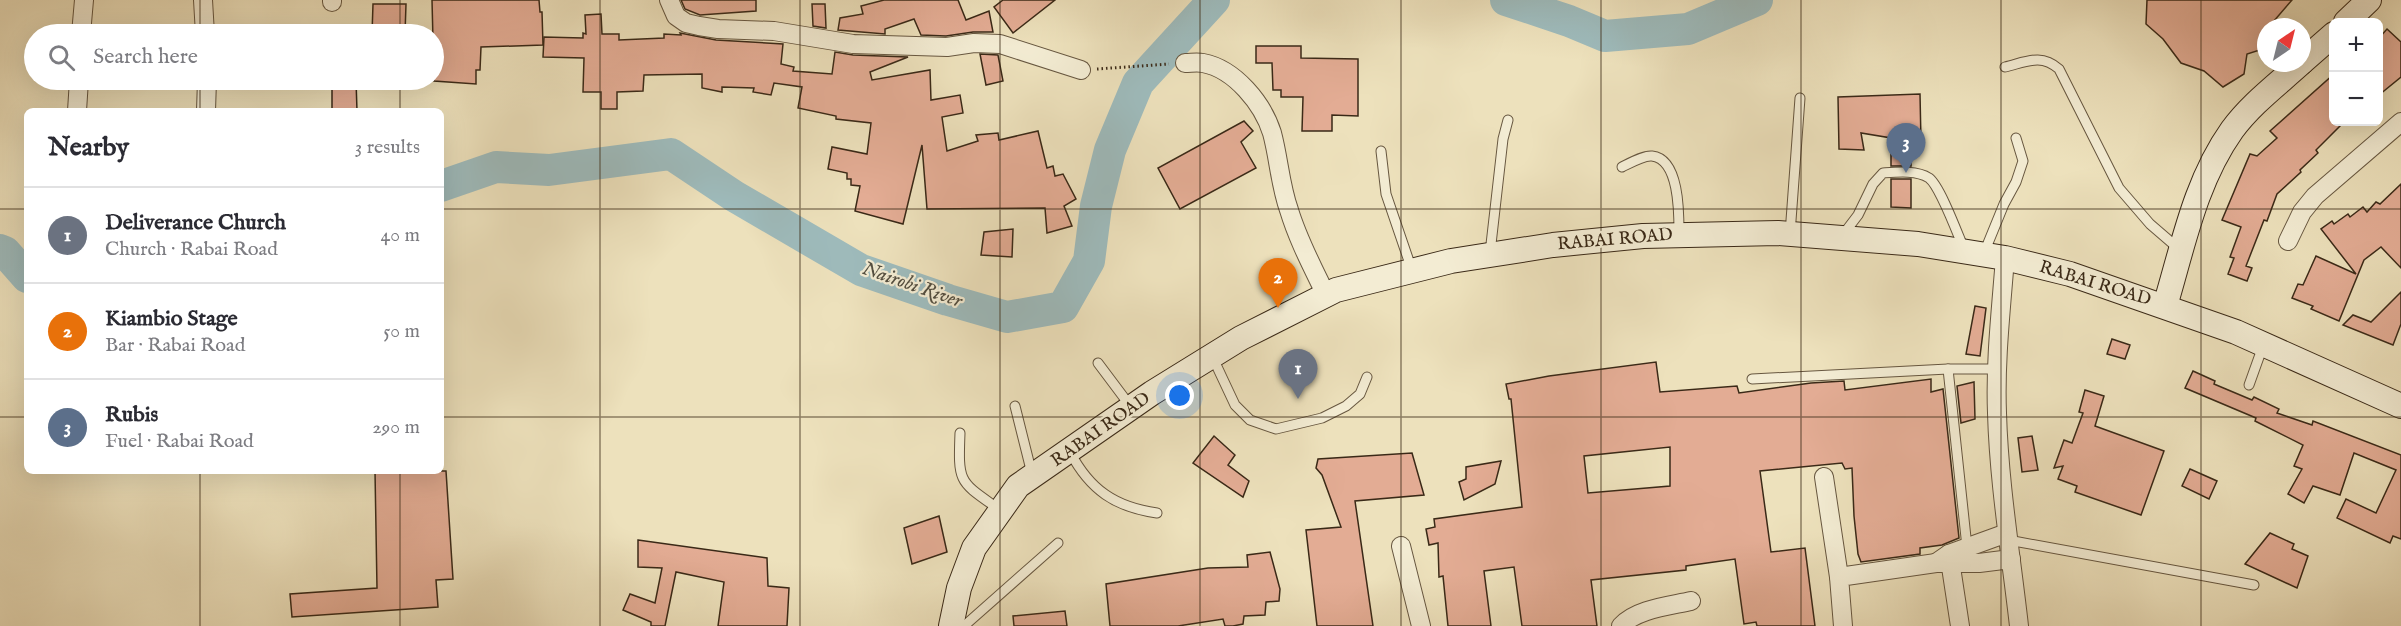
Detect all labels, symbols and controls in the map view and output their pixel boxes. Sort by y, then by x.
north arrow [2257,18,2311,72]
map controls [2329,18,2383,126]
button: + [2329,18,2383,72]
search box [24,24,444,90]
icon: search [45,41,78,74]
text: Search here [93,43,198,71]
button: − [2329,72,2383,126]
pin: 3 [1886,124,1926,173]
text: Nearby [48,131,129,164]
text: 3 results [355,135,420,160]
text: Deliverance Church [105,209,286,237]
text: 1 [64,223,71,248]
text: 40 m [381,223,420,248]
street label: RABAI ROAD [1556,223,1674,257]
text: Church · Rabai Road [105,237,278,262]
water label: Nairobi River [859,256,967,314]
street label: RABAI ROAD [2036,256,2154,312]
pin: 2 [1258,258,1298,308]
text: Kiambio Stage [105,305,238,333]
text: 2 [63,319,72,344]
text: 50 m [383,319,420,344]
text: Bar · Rabai Road [105,333,245,358]
pin: 1 [1278,350,1318,399]
your location [1165,381,1194,410]
street label: RABAI ROAD [1047,387,1155,473]
text: Rubis [105,401,158,429]
text: 3 [64,415,71,440]
text: 290 m [372,415,420,440]
text: Fuel · Rabai Road [105,429,254,454]

